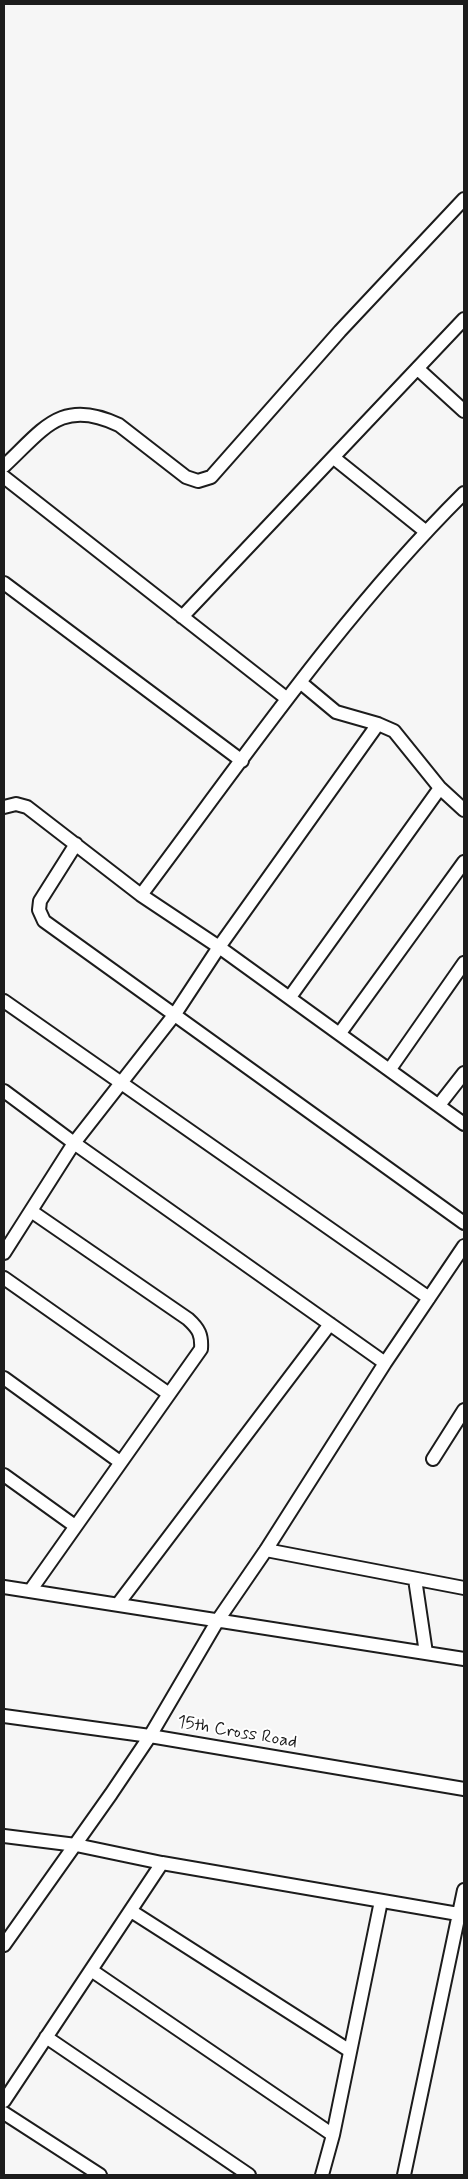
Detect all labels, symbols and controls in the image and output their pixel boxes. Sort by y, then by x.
street label: 15th Cross Road [175,1712,299,1754]

